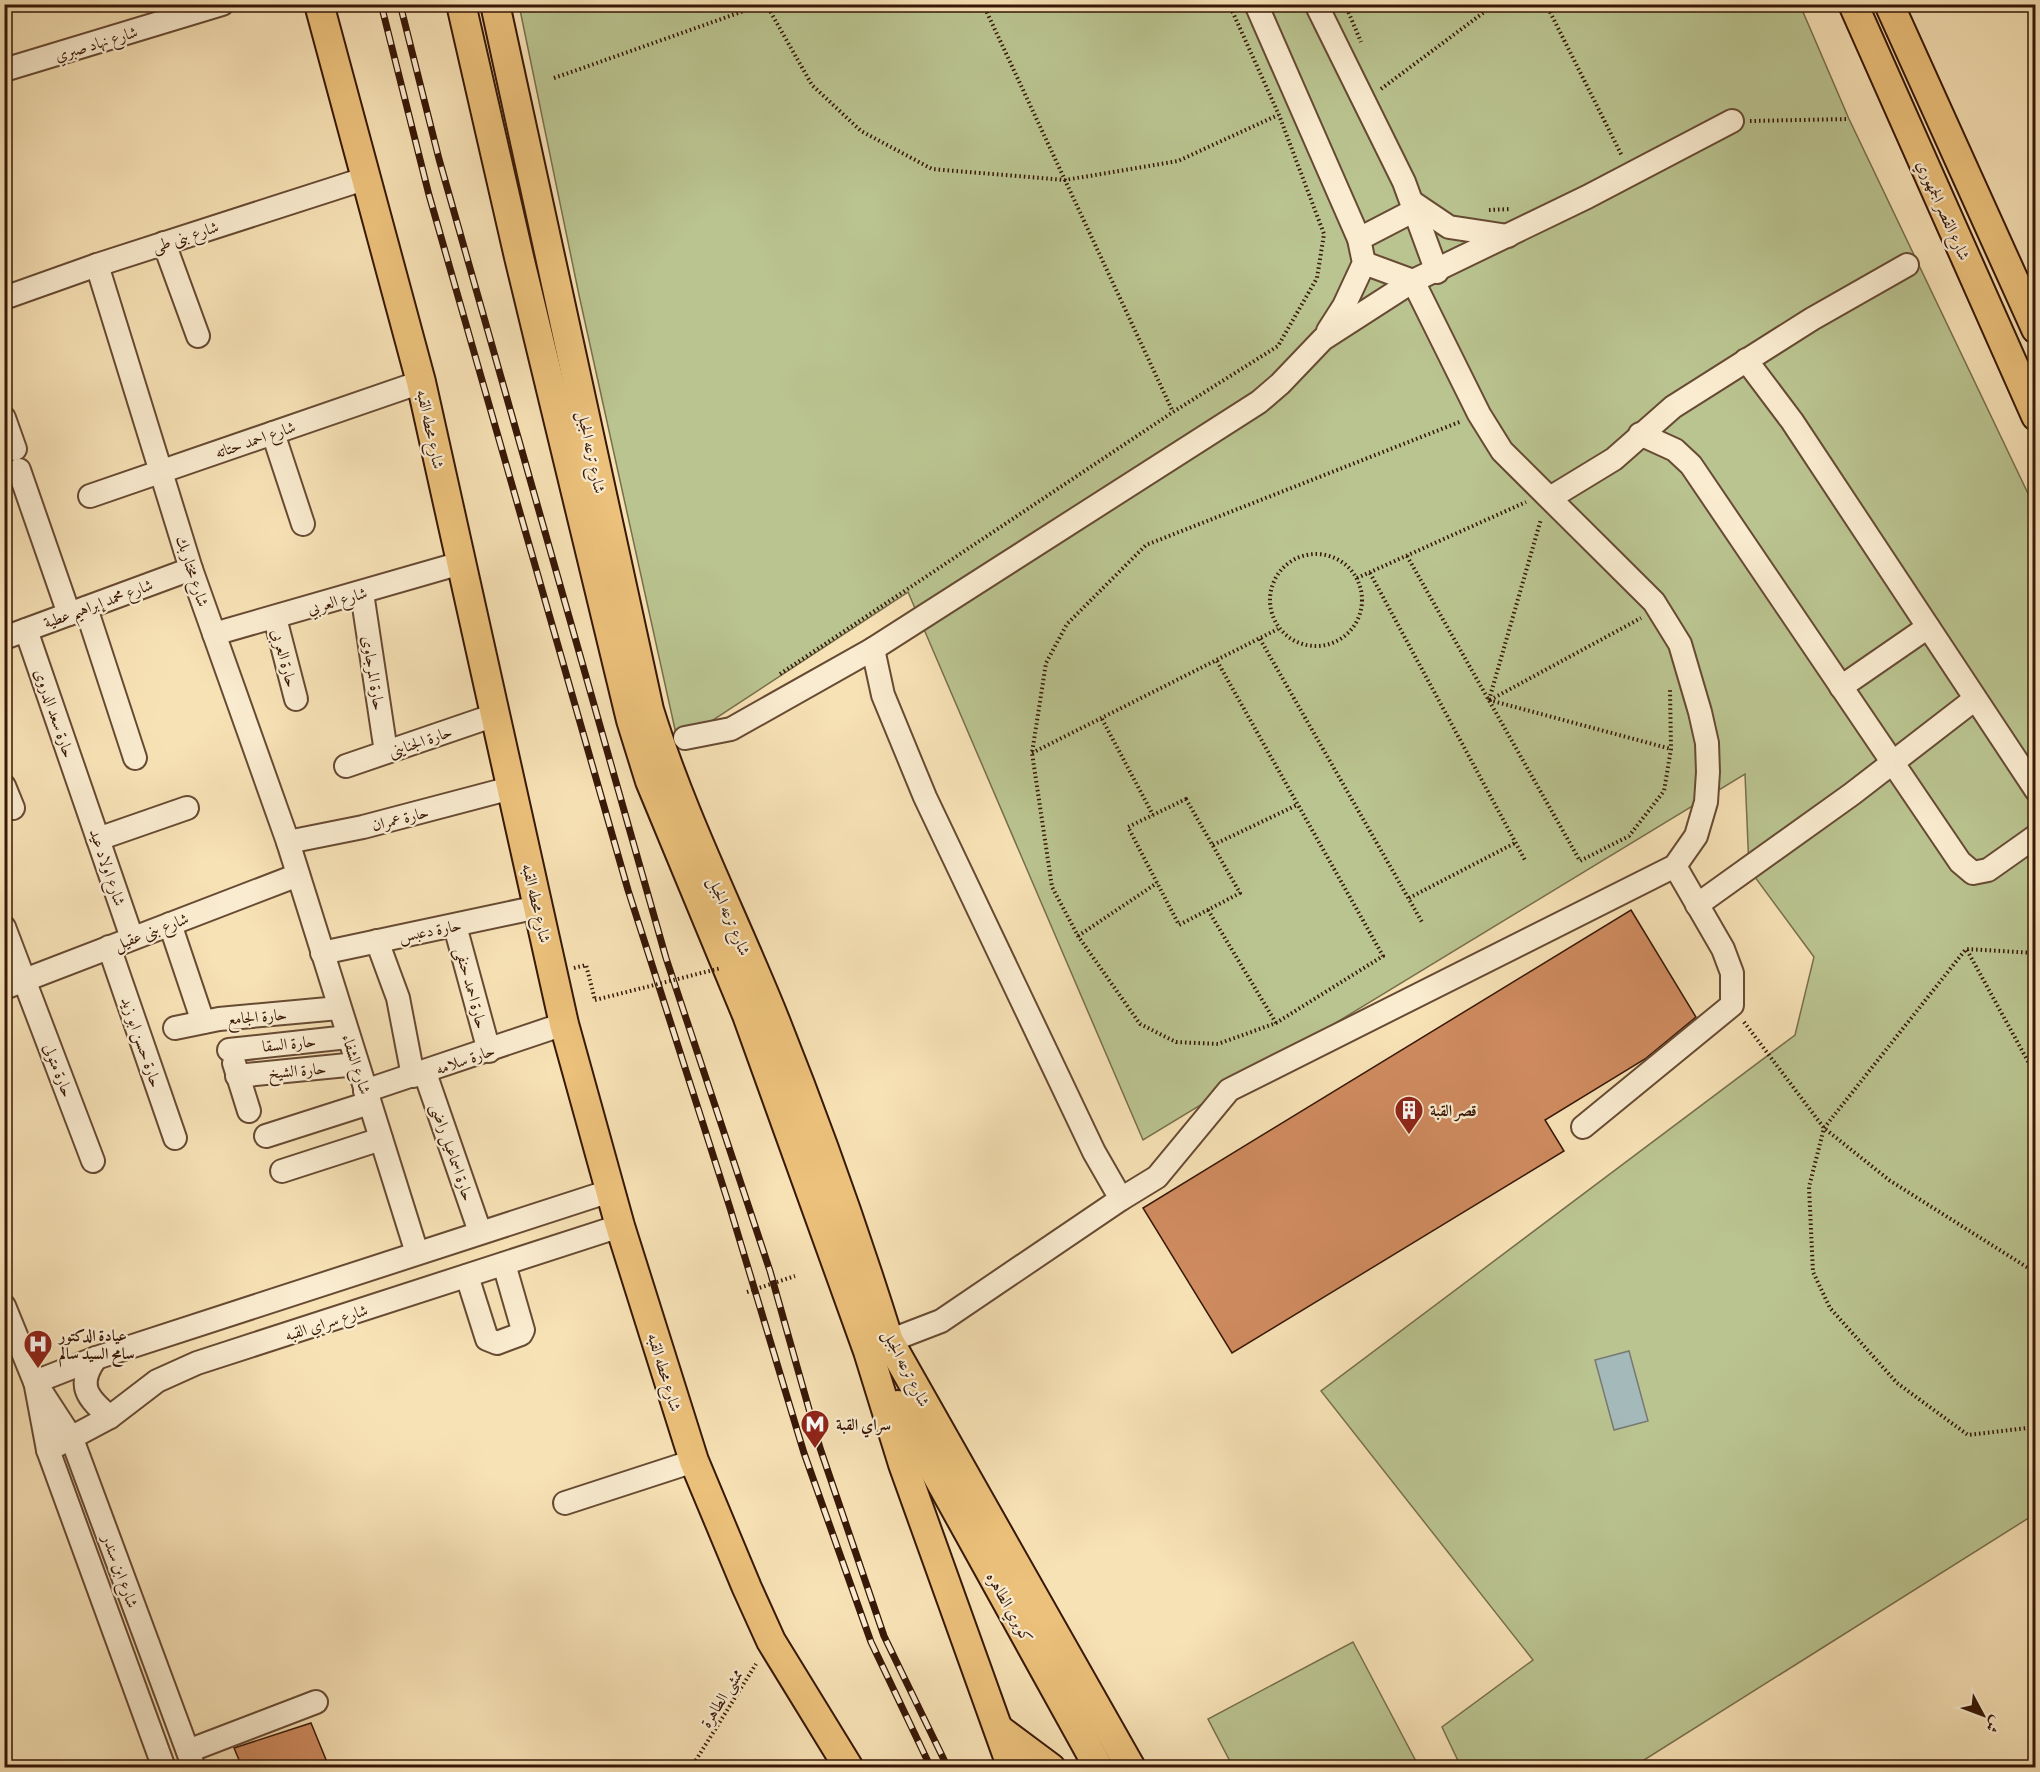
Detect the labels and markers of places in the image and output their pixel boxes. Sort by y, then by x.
building icon: قصر القبة [1393,1094,1425,1136]
place label: قصر القبة [1430,1100,1477,1122]
place label: عيادة الدكتور سامح السيد سالم [57,1325,135,1368]
hospital icon: عيادة الدكتور سامح السيد سالم [22,1328,54,1370]
metro station icon: سراي القبة [799,1408,831,1450]
place label: سراي القبة [836,1414,891,1438]

